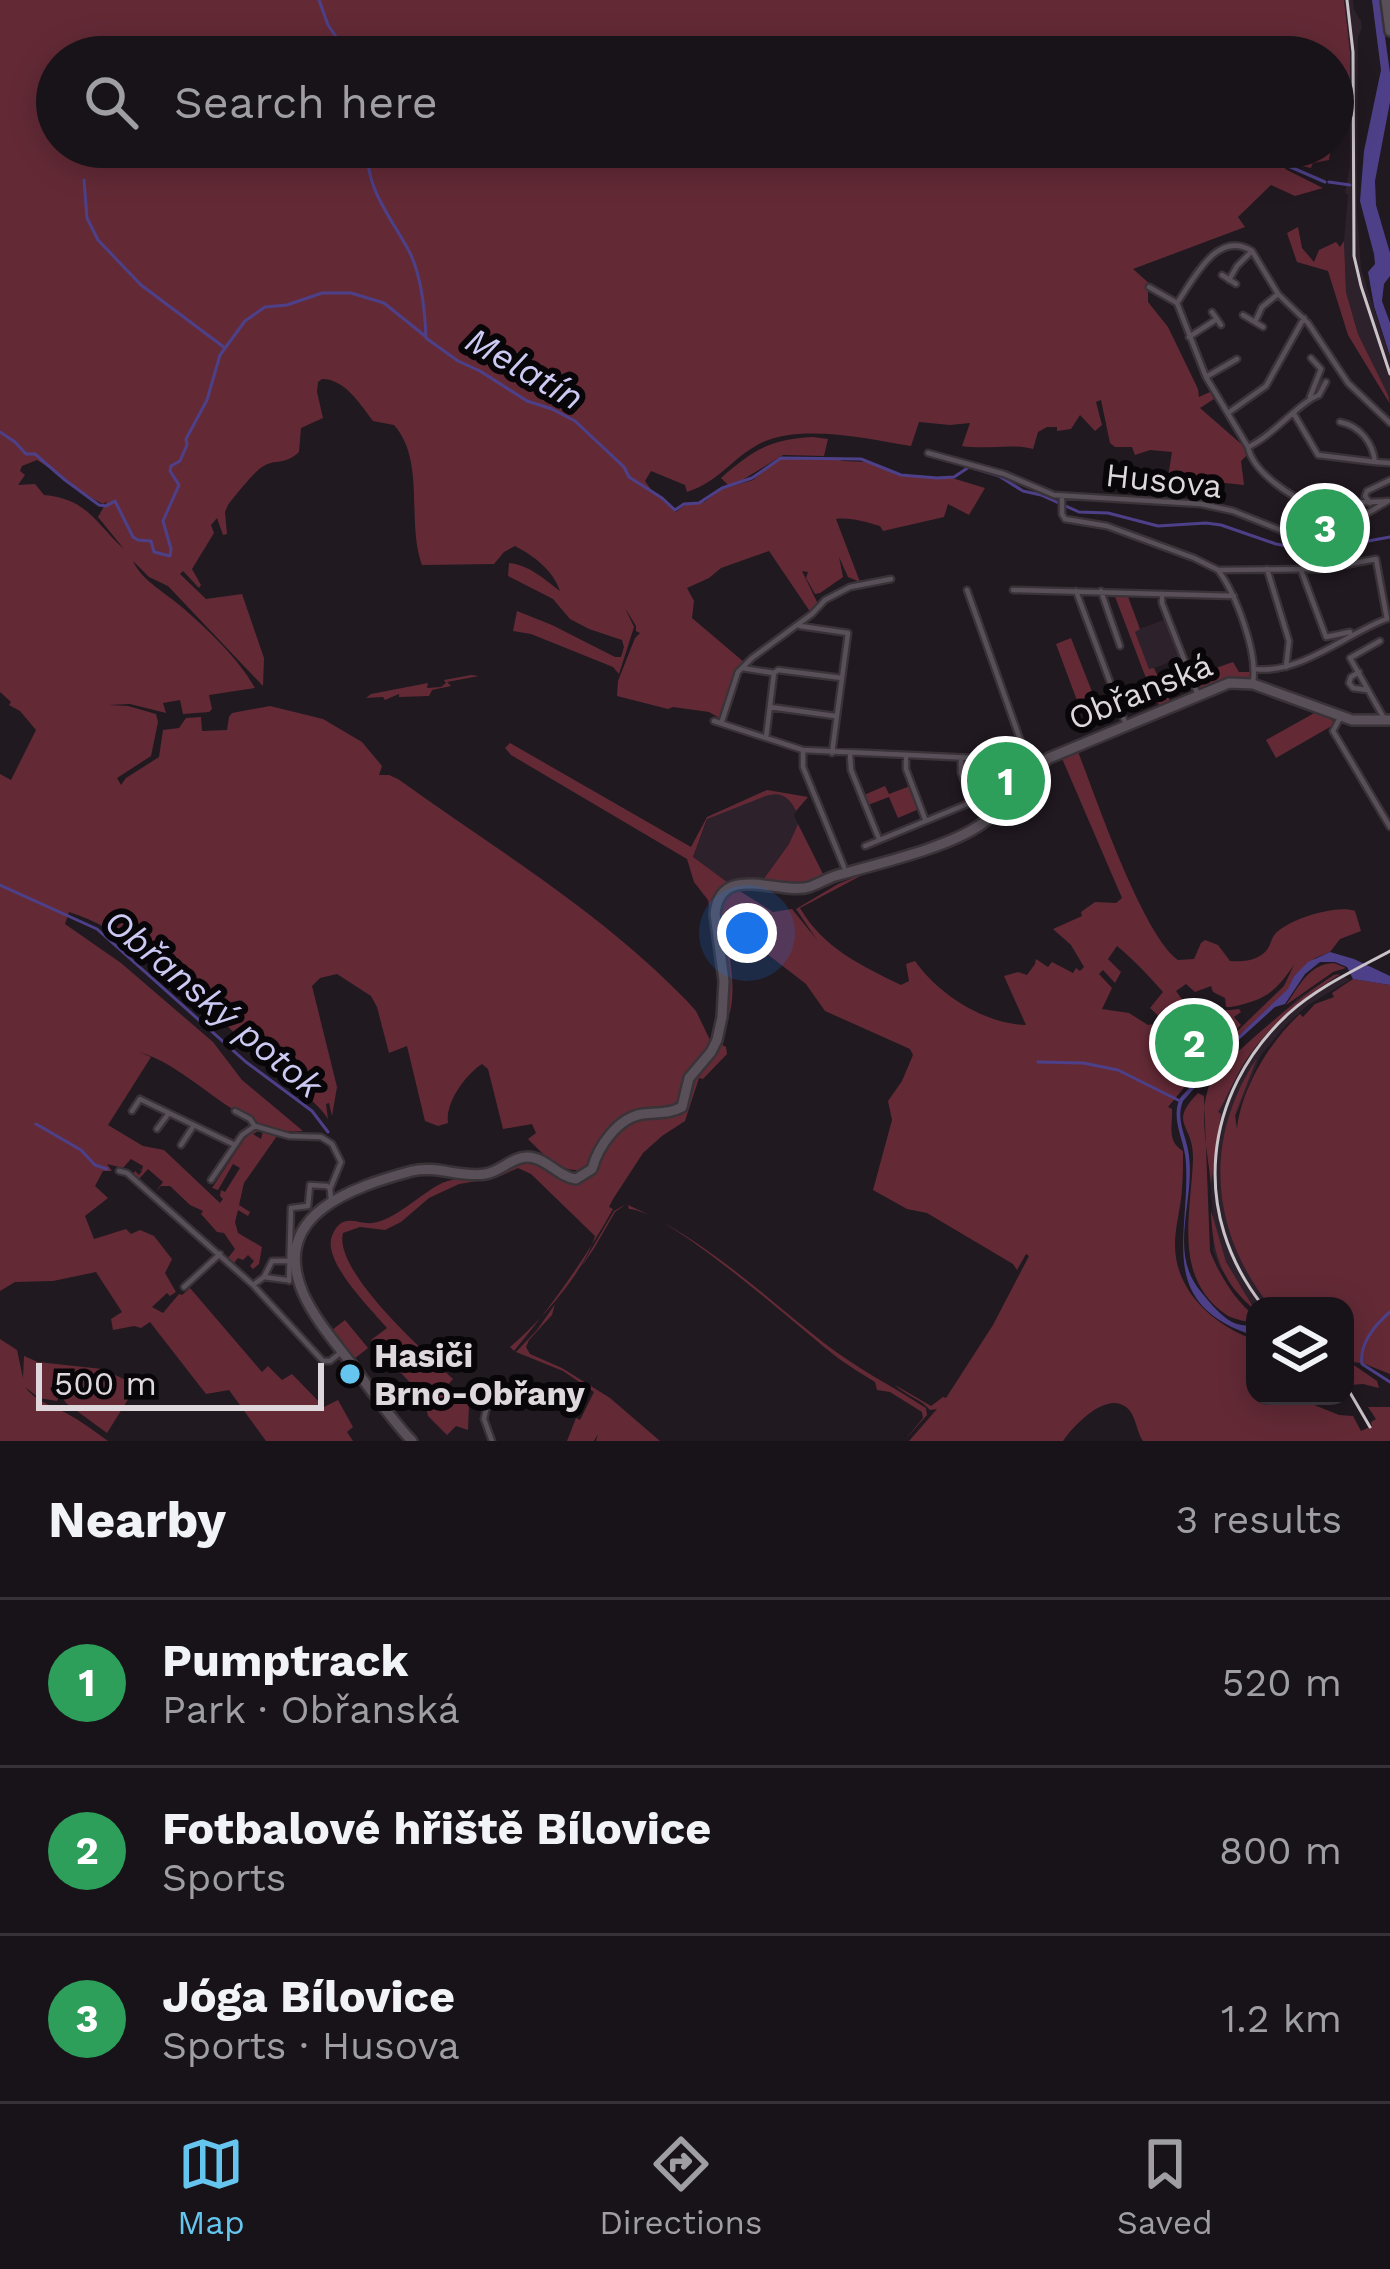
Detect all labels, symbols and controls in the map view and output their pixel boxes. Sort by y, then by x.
search box [36,36,1354,168]
icon: search [78,69,144,135]
text: Search here [174,76,438,129]
water label: Melatín [458,319,591,419]
street label: Husova [1104,455,1224,506]
pin: 3 [1286,483,1364,573]
street label: Obřanská [1063,645,1218,738]
pin: 1 [967,736,1045,826]
water label: Obřanský potok [96,900,332,1108]
your location [717,903,777,963]
pin: 2 [1155,998,1233,1088]
map controls [1246,1297,1354,1405]
button: layers [1246,1297,1354,1405]
place label: Hasiči Brno-Obřany [374,1336,585,1413]
scale bar [36,1357,324,1410]
marker: Hasiči Brno-Obřany [337,1361,363,1387]
text: 500 m [54,1364,157,1403]
text: Nearby [48,1490,226,1549]
text: 3 results [1176,1497,1342,1542]
text: Pumptrack [162,1634,408,1687]
text: 1 [79,1660,95,1705]
text: 520 m [1222,1660,1342,1705]
text: Park · Obřanská [162,1687,460,1732]
text: Fotbalové hřiště Bílovice [162,1802,711,1855]
text: 2 [75,1828,99,1873]
text: 800 m [1219,1828,1342,1873]
text: Sports [162,1855,286,1900]
text: Jóga Bílovice [162,1970,455,2023]
text: 3 [75,1996,99,2041]
text: 1.2 km [1221,1996,1342,2041]
text: Sports · Husova [162,2023,460,2068]
tab: Map [177,2131,245,2242]
tab: Directions [599,2131,762,2242]
tab: Saved [1117,2131,1213,2242]

